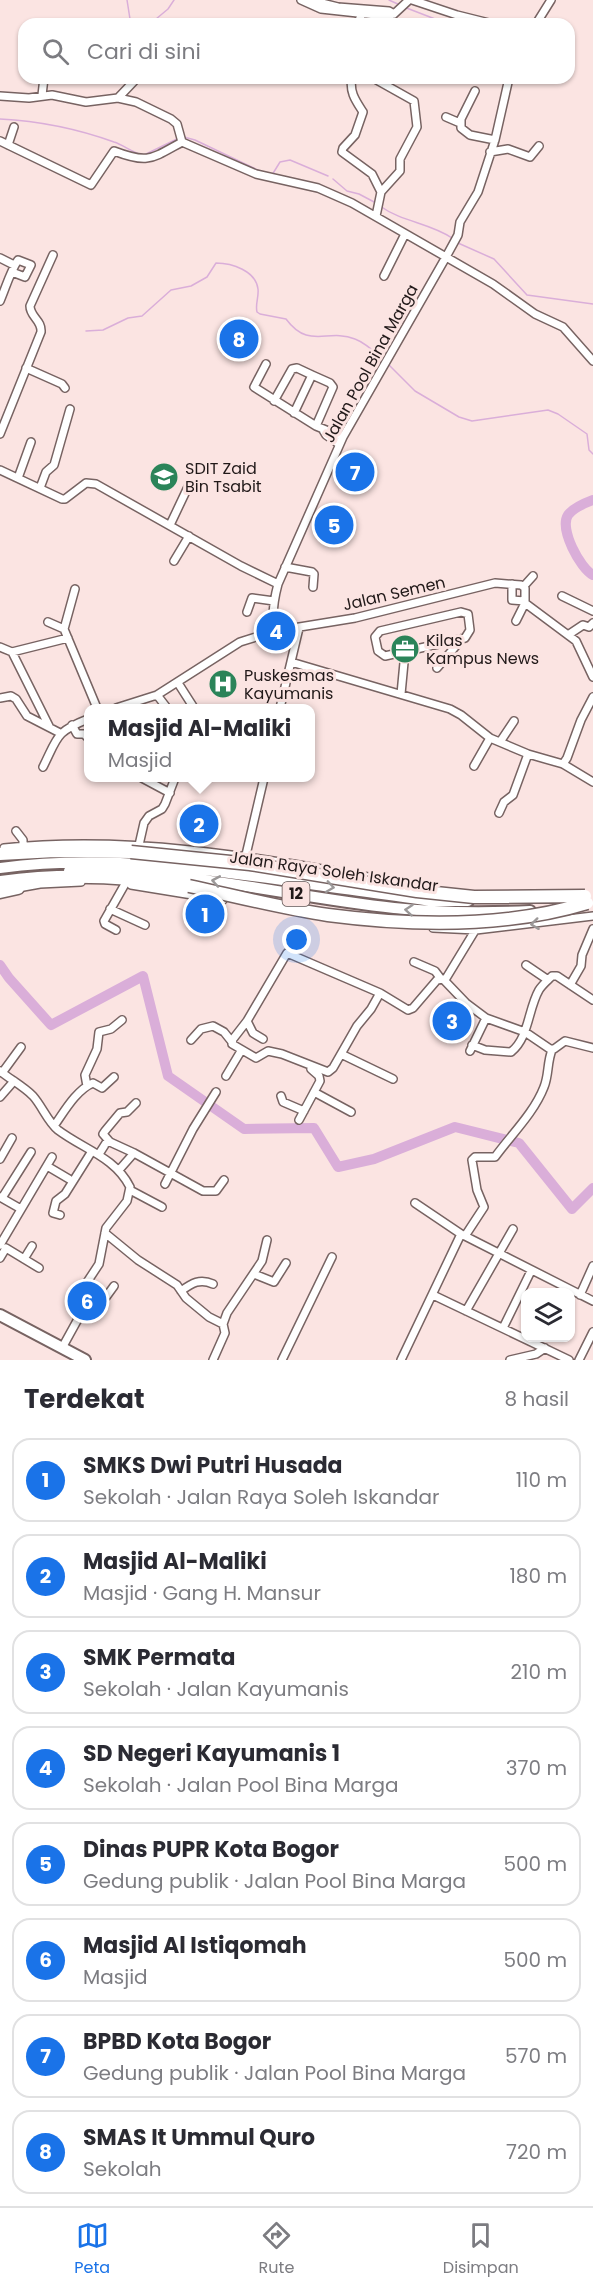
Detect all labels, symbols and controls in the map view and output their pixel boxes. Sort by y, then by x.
search box [18,18,575,84]
icon: search [39,35,72,68]
text: Cari di sini [87,36,201,67]
street label: Jalan Pool Bina Marga [317,280,424,447]
pin: 8 [220,316,258,362]
pin: 7 [336,450,374,494]
place label: SDIT Zaid Bin Tsabit [185,457,262,498]
school or university icon: SDIT Zaid Bin Tsabit [148,461,180,493]
pin: 5 [314,502,354,548]
street label: Jalan Semen [341,571,448,616]
pin: 4 [256,608,296,654]
place label: Kilas Kampus News [426,629,539,670]
office icon: Kilas Kampus News [389,633,421,665]
place label: Puskesmas Kayumanis [244,664,334,705]
hospital icon: Puskesmas Kayumanis [207,668,239,700]
popup [84,704,315,782]
text: Masjid Al-Maliki [108,713,291,744]
text: Masjid [108,746,172,774]
pin: 2 [180,802,218,846]
street label: Jalan Raya Soleh Iskandar [228,845,440,898]
one-way arrow [212,875,221,887]
one-way arrow [325,881,334,893]
road number: 12 [282,882,310,906]
pin: 1 [186,892,224,936]
one-way arrow [404,904,414,917]
one-way arrow [530,917,540,929]
your location [282,925,311,954]
pin: 3 [432,998,472,1044]
pin: 6 [68,1278,106,1324]
map controls [521,1288,575,1342]
button: layers [521,1288,575,1342]
text: Terdekat [24,1381,144,1417]
text: 8 hasil [504,1385,569,1413]
text: SMKS Dwi Putri Husada [83,1450,343,1481]
text: 1 [42,1466,49,1494]
text: 110 m [516,1466,567,1494]
text: Sekolah · Jalan Raya Soleh Iskandar [83,1483,439,1511]
text: Masjid Al-Maliki [83,1546,267,1577]
text: 2 [40,1562,51,1590]
text: 180 m [509,1562,567,1590]
text: Masjid · Gang H. Mansur [83,1579,321,1607]
text: SMK Permata [83,1642,236,1673]
text: 3 [39,1658,52,1686]
text: 210 m [511,1658,567,1686]
text: Sekolah · Jalan Kayumanis [83,1675,349,1703]
text: SD Negeri Kayumanis 1 [83,1738,340,1769]
text: 4 [39,1754,52,1782]
text: 370 m [506,1754,567,1782]
text: Sekolah · Jalan Pool Bina Marga [83,1771,399,1799]
text: Dinas PUPR Kota Bogor [83,1834,339,1865]
text: 5 [39,1850,52,1878]
text: 500 m [503,1850,567,1878]
text: Gedung publik · Jalan Pool Bina Marga [83,1867,466,1895]
text: Masjid Al Istiqomah [83,1930,307,1961]
text: 6 [39,1946,52,1974]
text: 500 m [503,1946,567,1974]
text: Masjid [83,1963,148,1991]
text: BPBD Kota Bogor [83,2026,271,2057]
text: 7 [40,2042,51,2070]
text: 570 m [505,2042,567,2070]
text: Gedung publik · Jalan Pool Bina Marga [83,2059,466,2087]
text: SMAS It Ummul Quro [83,2122,315,2153]
text: 8 [39,2138,52,2166]
text: 720 m [506,2138,567,2166]
text: Sekolah [83,2155,161,2183]
tab: Peta [74,2219,110,2280]
tab: Rute [259,2219,294,2280]
tab: Disimpan [443,2219,519,2280]

